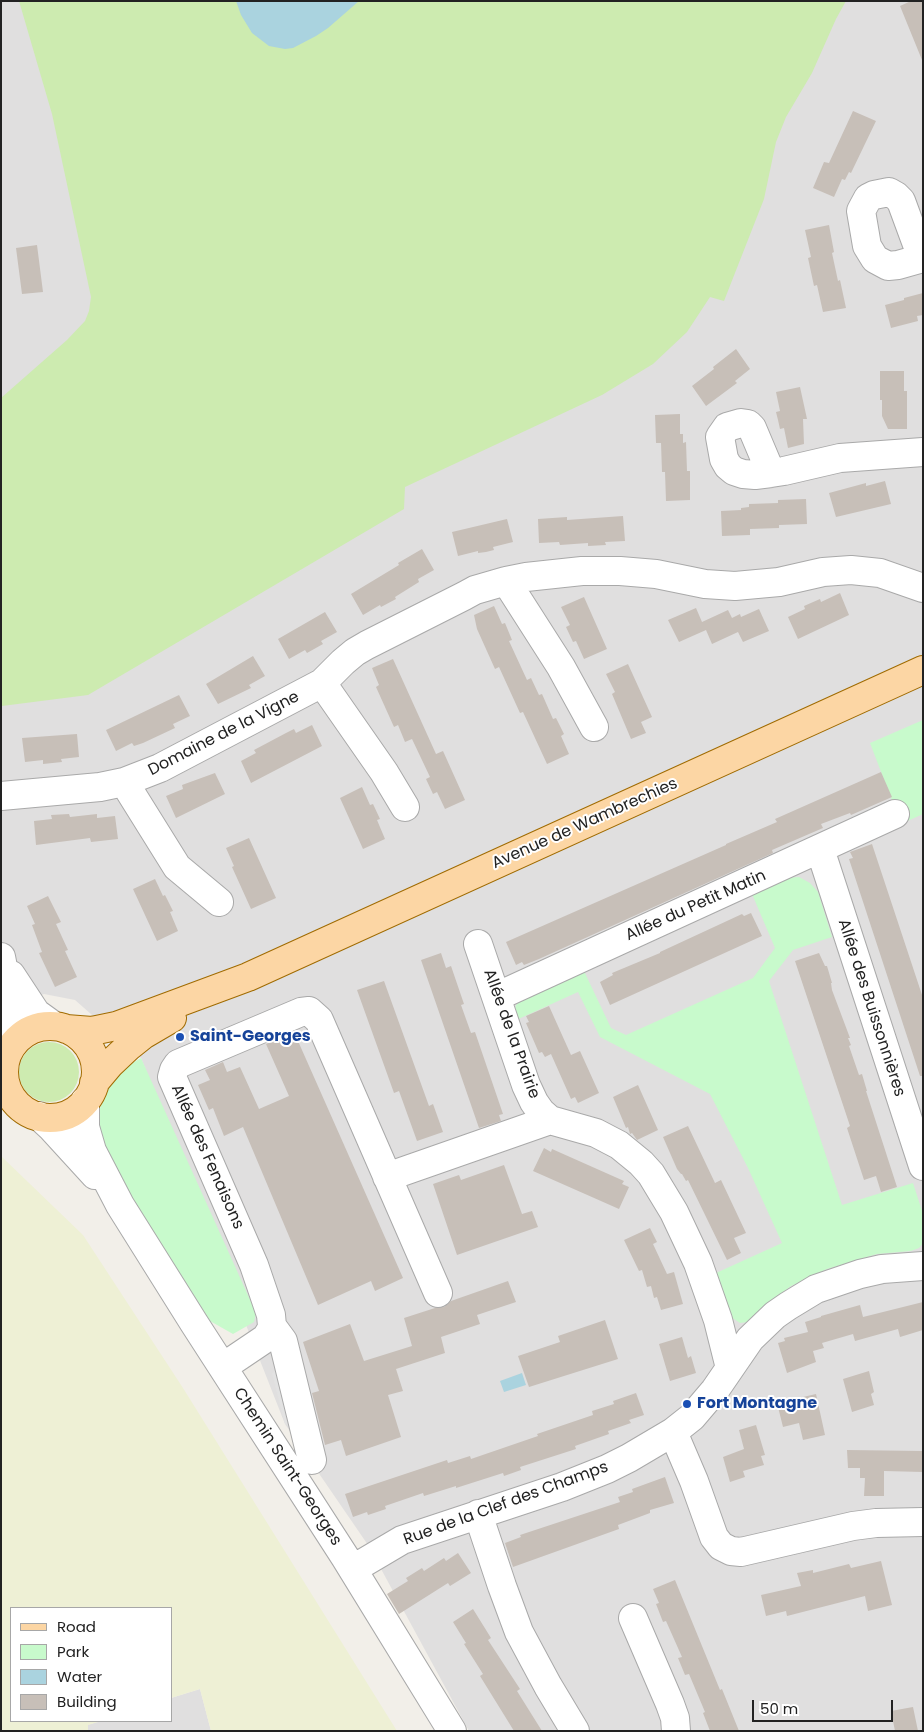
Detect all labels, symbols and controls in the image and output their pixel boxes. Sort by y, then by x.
street label: Domaine de la Vigne [145,688,303,780]
street label: Avenue de Wambrechies [489,774,681,874]
street label: Allée du Petit Matin [623,866,769,946]
street label: Allée des Buissonnières [833,917,909,1099]
street label: Allée de la Prairie [479,967,543,1101]
place label: Saint-Georges [190,1027,311,1047]
marker: Saint-Georges [174,1031,186,1043]
street label: Allée des Fenaisons [166,1082,248,1232]
street label: Chemin Saint-Georges [229,1385,345,1549]
place label: Fort Montagne [697,1394,817,1414]
marker: Fort Montagne [681,1398,693,1410]
street label: Rue de la Clef des Champs [401,1458,611,1550]
legend [10,1607,172,1722]
text: Road [57,1616,96,1637]
text: Park [57,1641,89,1662]
text: Water [57,1666,102,1687]
scale bar [754,1690,895,1722]
text: Building [57,1691,117,1712]
text: 50 m [760,1698,798,1719]

